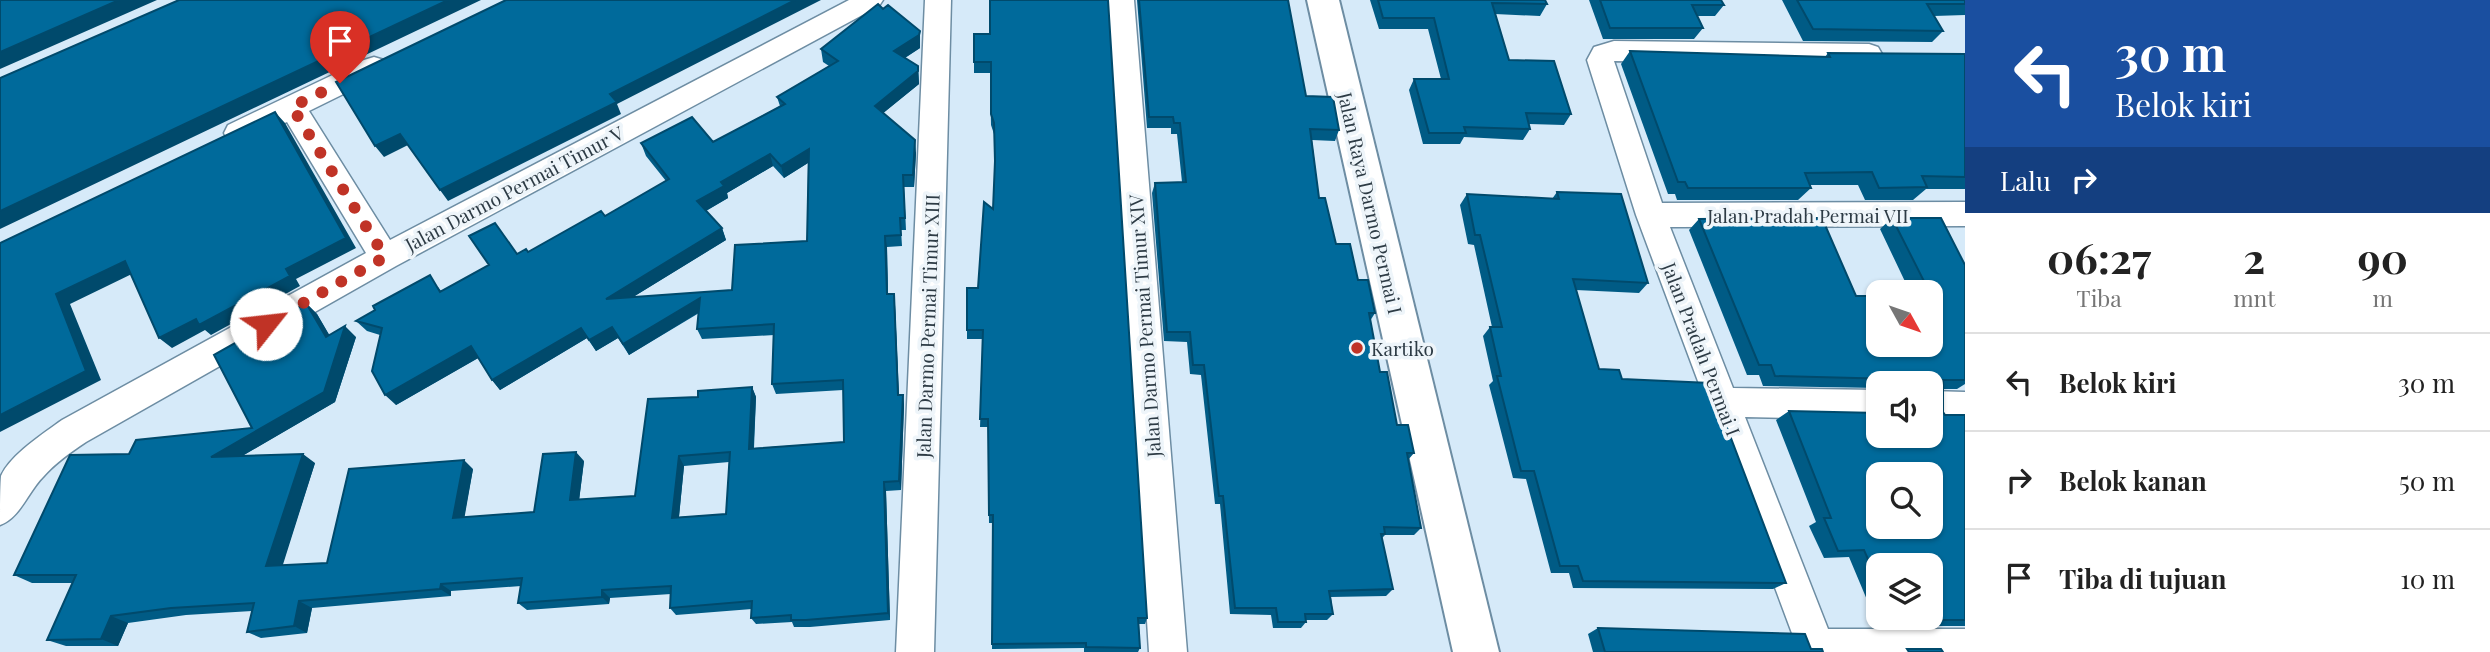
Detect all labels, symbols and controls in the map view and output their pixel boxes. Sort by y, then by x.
pin [310,11,370,83]
text: 30 m [2115,19,2226,84]
icon: arrive [321,22,359,60]
icon: left [2000,28,2091,119]
text: Belok kiri [2115,82,2252,125]
street label: Jalan Raya Darmo Permai I [1333,89,1409,316]
street label: Jalan Darmo Permai Timur V [399,119,629,257]
icon: right [2065,161,2103,199]
text: Lalu [2000,163,2051,198]
street label: Jalan Darmo Permai Timur XIV [1122,193,1166,459]
street label: Jalan Darmo Permai Timur XIII [909,194,945,459]
street label: Jalan Pradah Permai VII [1706,202,1909,228]
text: 06:27 [2047,229,2151,285]
text: 2 [2243,229,2265,285]
text: 90 [2358,229,2408,285]
street label: Jalan Pradah Permai I [1657,258,1747,439]
north arrow [1866,280,1942,357]
map controls [1866,280,1943,630]
text: Tiba [2076,282,2122,313]
text: mnt [2233,282,2275,313]
text: m [2373,282,2393,313]
position arrow [229,287,303,361]
place label: Kartiko [1371,335,1434,361]
marker: Kartiko [1349,340,1365,356]
icon: left [2000,363,2038,401]
text: Belok kiri [2059,365,2176,400]
text: 30 m [2398,365,2455,400]
button: sound [1866,371,1943,448]
icon: right [2000,461,2038,499]
button: search [1866,462,1943,539]
text: Belok kanan [2059,463,2207,498]
text: 50 m [2399,463,2455,498]
button: layers [1866,553,1943,630]
icon: arrive [2000,559,2038,597]
text: Tiba di tujuan [2059,561,2227,596]
text: 10 m [2400,561,2455,596]

